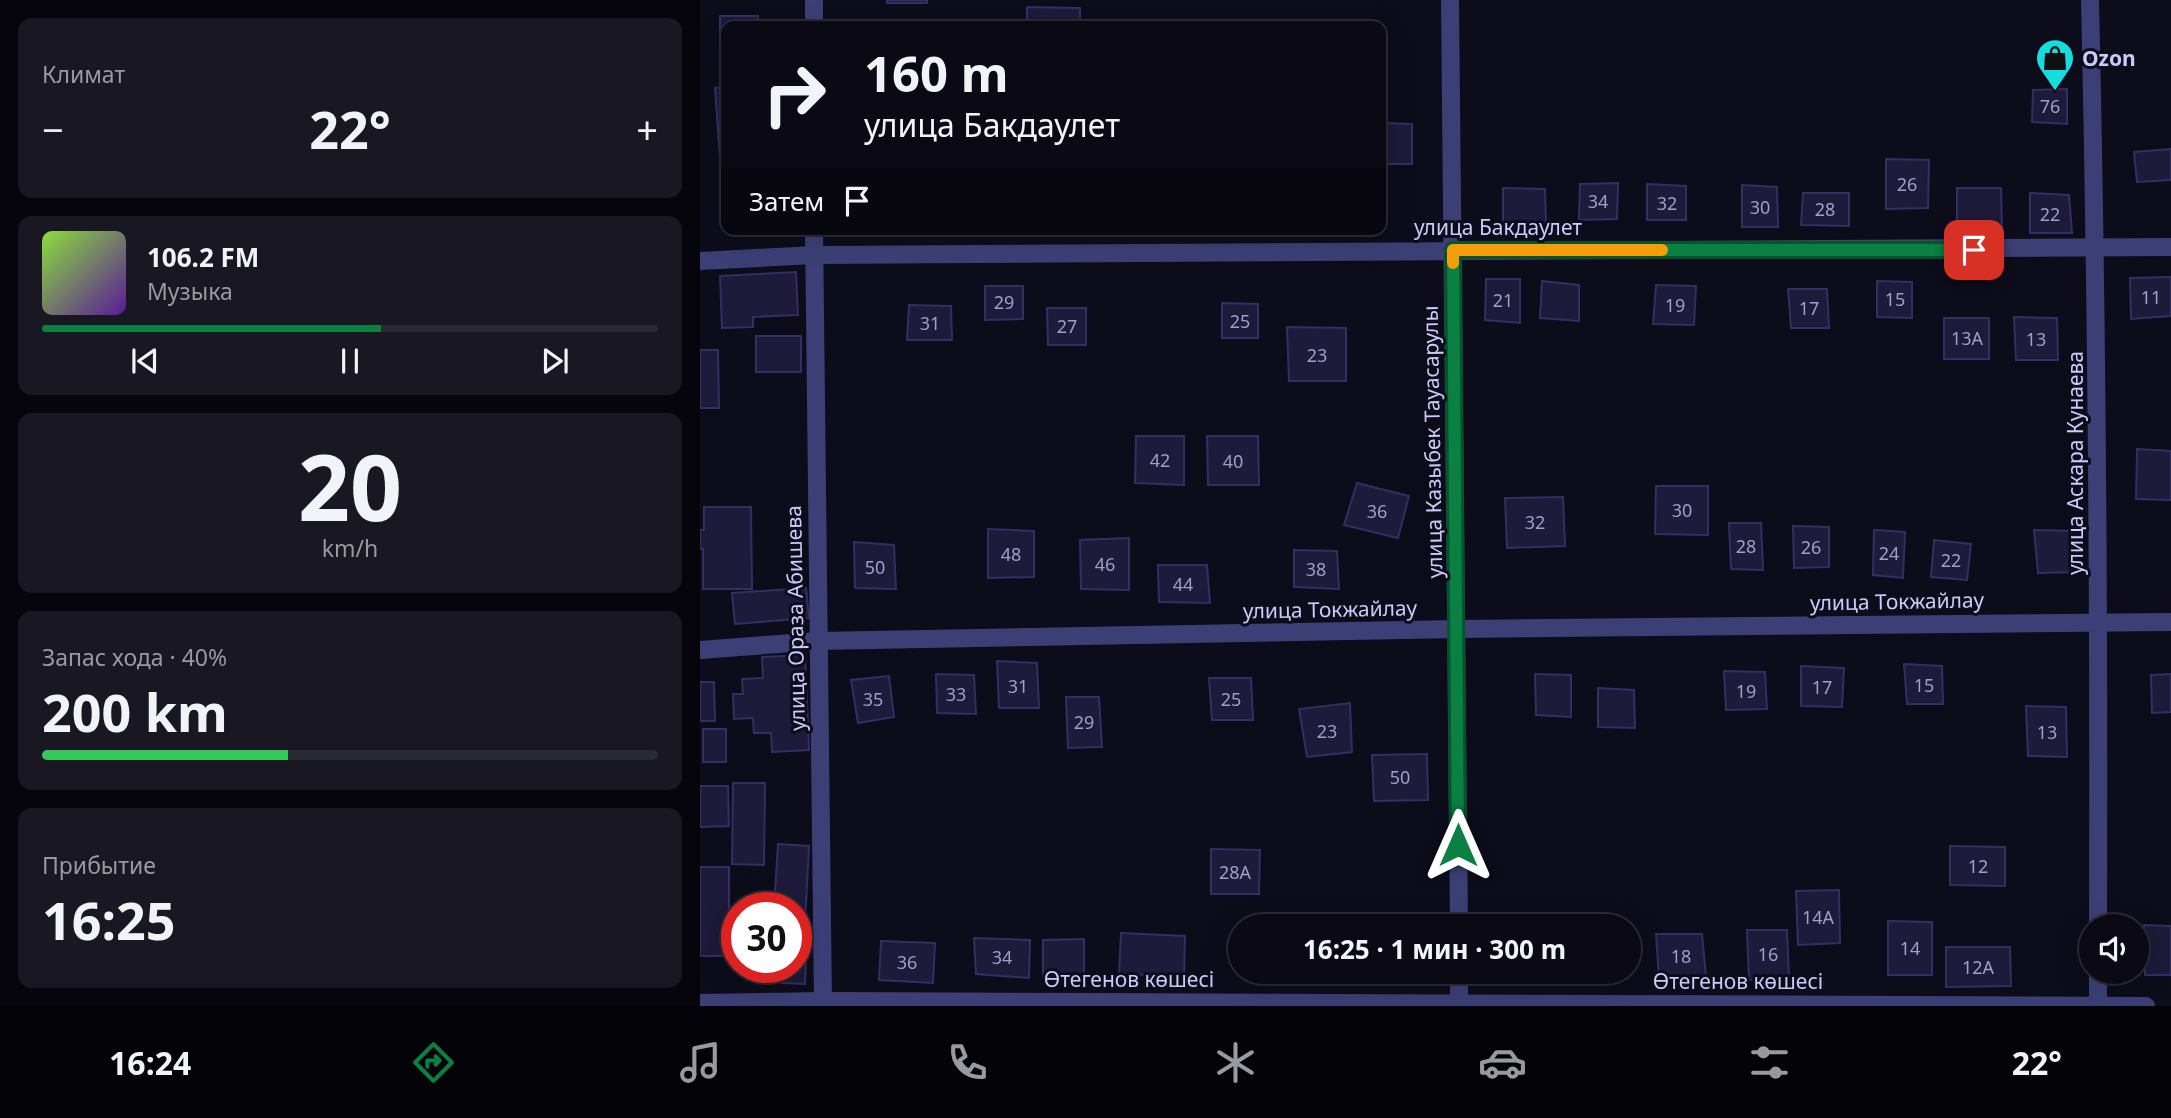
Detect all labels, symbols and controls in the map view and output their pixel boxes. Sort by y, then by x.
shop icon: Ozon [2034,37,2076,92]
text: 160 m [864,40,1009,106]
place label: Ozon [2082,44,2136,72]
icon: right [749,49,840,140]
text: Климат [42,58,125,90]
text: 22° [309,93,391,164]
house number: 76 [2040,94,2060,118]
text: − [42,103,64,155]
text: + [636,103,658,155]
text: улица Бакдаулет [864,103,1120,146]
house number: 26 [1897,172,1917,196]
icon: arrive [838,182,876,220]
text: Затем [749,183,824,219]
house number: 34 [1588,189,1608,213]
house number: 32 [1657,191,1677,215]
house number: 30 [1750,195,1770,219]
house number: 28 [1815,197,1835,221]
house number: 22 [2040,202,2060,226]
street label: улица Бакдаулет [1414,213,1582,241]
pin [1944,220,2004,280]
icon: arrive [1955,231,1993,269]
text: 106.2 FM [147,239,259,275]
text: Музыка [147,275,233,307]
house number: 11 [2141,285,2161,309]
house number: 15 [1885,287,1905,311]
house number: 21 [1493,288,1513,312]
house number: 29 [994,290,1014,314]
house number: 19 [1665,293,1685,317]
house number: 17 [1799,296,1819,320]
street label: улица Казыбек Тауасарулы [1416,305,1448,579]
house number: 25 [1230,309,1250,333]
house number: 31 [920,311,940,335]
house number: 27 [1057,314,1077,338]
house number: 13А [1951,326,1984,350]
house number: 13 [2026,327,2046,351]
icon: previous [126,342,164,380]
icon: pause [331,342,369,380]
icon: next [536,342,574,380]
house number: 23 [1307,343,1327,367]
street label: улица Аскара Кунаева [2061,351,2089,575]
text: 20 [298,424,402,548]
house number: 42 [1150,448,1170,472]
house number: 40 [1223,449,1243,473]
house number: 30 [1672,498,1692,522]
house number: 36 [1367,499,1387,523]
street label: улица Ораза Абишева [779,505,811,731]
house number: 32 [1525,510,1545,534]
text: km/h [322,532,378,564]
house number: 28 [1736,534,1756,558]
house number: 26 [1801,535,1821,559]
house number: 24 [1879,541,1899,565]
house number: 48 [1001,542,1021,566]
house number: 22 [1941,548,1961,572]
house number: 46 [1095,552,1115,576]
house number: 50 [865,555,885,579]
house number: 38 [1306,557,1326,581]
house number: 44 [1173,572,1193,596]
street label: улица Токжайлау [1810,585,1985,617]
street label: улица Токжайлау [1243,593,1418,625]
text: Запас хода · 40% [42,641,227,673]
house number: 15 [1914,673,1934,697]
house number: 31 [1008,674,1028,698]
house number: 17 [1812,675,1832,699]
text: 200 km [42,676,228,747]
house number: 19 [1736,679,1756,703]
house number: 33 [946,682,966,706]
house number: 35 [863,687,883,711]
house number: 25 [1221,687,1241,711]
house number: 29 [1074,710,1094,734]
house number: 23 [1317,719,1337,743]
house number: 13 [2037,720,2057,744]
house number: 50 [1390,765,1410,789]
position arrow [1421,808,1495,882]
text: Прибытие [42,849,156,881]
house number: 12 [1968,854,1988,878]
house number: 28А [1219,860,1252,884]
text: 16:25 [42,884,176,955]
speed limit sign: 30 [721,892,812,983]
house number: 14А [1802,905,1835,929]
map controls [2079,914,2149,984]
button: sound [2079,914,2149,984]
text: 16:25 · 1 мин · 300 m [1303,931,1566,967]
house number: 14 [1900,936,1920,960]
house number: 16 [1758,942,1778,966]
house number: 18 [1671,944,1691,968]
house number: 34 [992,945,1012,969]
house number: 36 [897,950,917,974]
house number: 12А [1962,955,1995,979]
street label: Өтегенов көшесі [1044,965,1214,993]
street label: Өтегенов көшесі [1653,967,1823,995]
icon: directions [409,1038,458,1087]
icon: music [676,1038,725,1087]
icon: phone [943,1038,992,1087]
icon: climate [1211,1038,1260,1087]
icon: car [1478,1038,1527,1087]
icon: filters [1745,1038,1794,1087]
text: 16:24 [109,1041,191,1084]
text: 22° [2012,1041,2062,1084]

